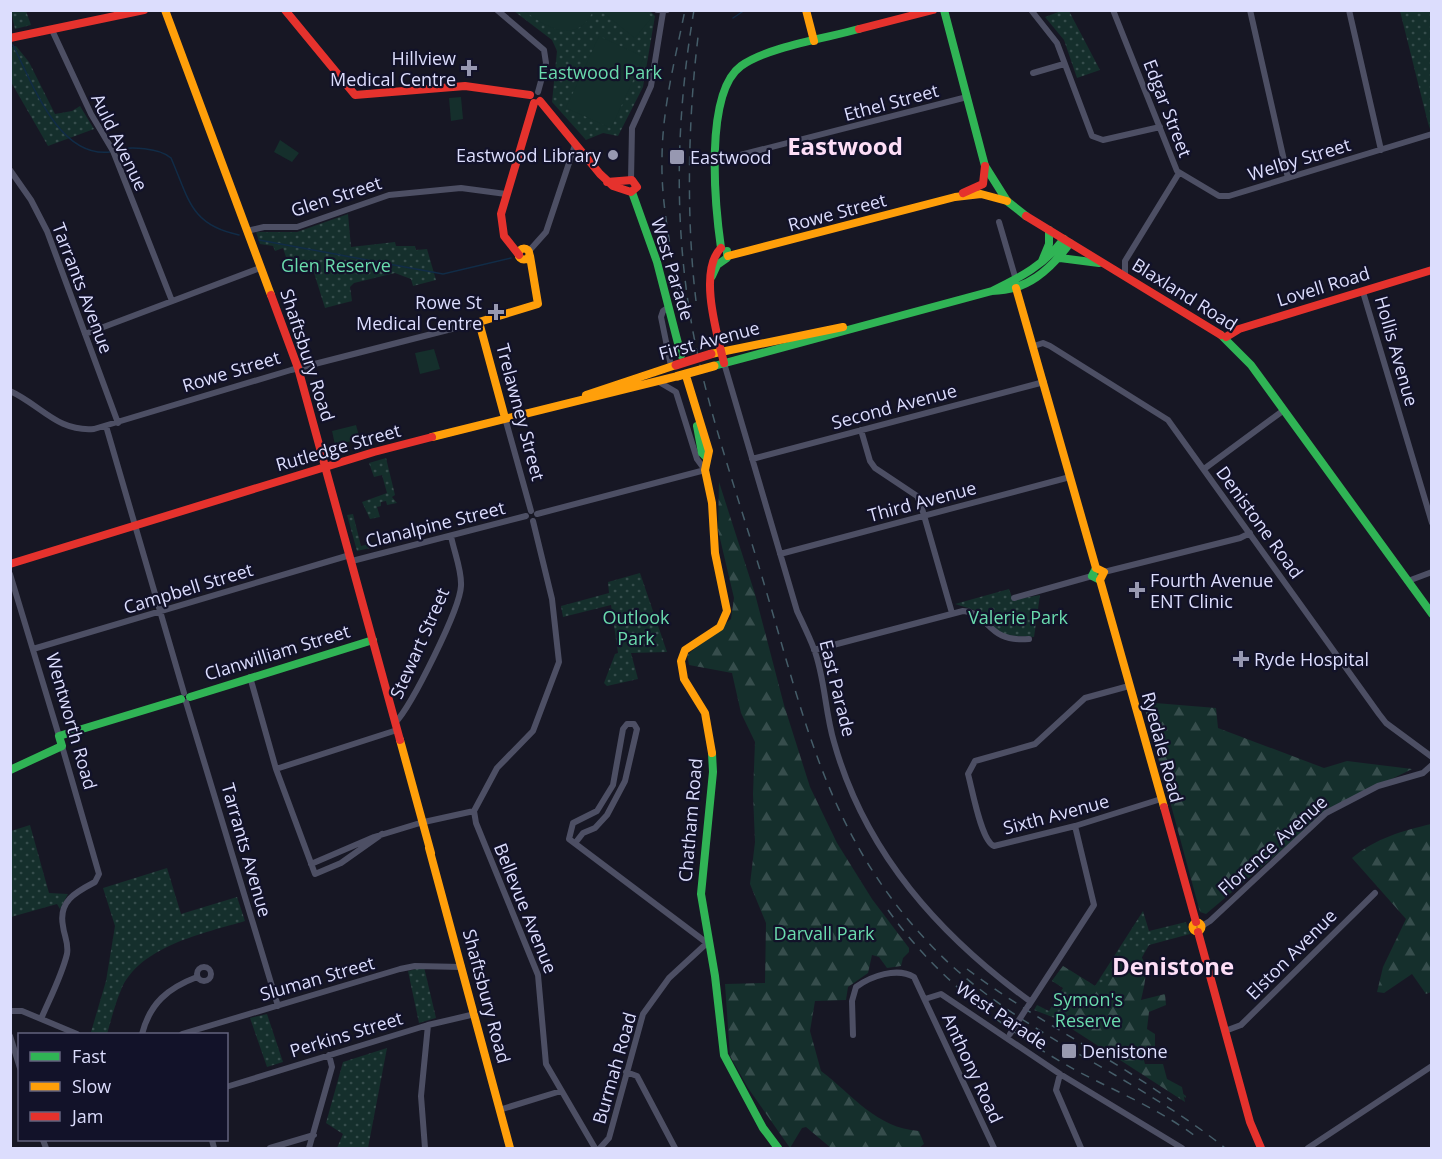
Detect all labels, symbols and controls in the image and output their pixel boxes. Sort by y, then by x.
place label: Hillview Medical Centre [330,46,456,91]
street label: Edgar Street [1138,56,1198,160]
marker: Hillview Medical Centre [460,59,478,77]
park label: Eastwood Park [538,60,663,84]
street label: Ethel Street [841,78,941,126]
street label: Auld Avenue [86,89,154,195]
district label: Eastwood [787,129,903,162]
street label: Welby Street [1245,132,1353,186]
place label: Eastwood Library [456,143,602,167]
place label: Eastwood [690,145,772,169]
marker: Eastwood Library [606,148,620,162]
marker: Eastwood [668,148,686,166]
street label: Glen Street [288,170,384,222]
street label: Rowe Street [785,187,889,237]
street label: West Parade [646,215,700,323]
street label: Tarrants Avenue [47,219,119,357]
street label: Blaxland Road [1128,252,1242,336]
park label: Glen Reserve [281,253,391,277]
street label: Lovell Road [1274,260,1372,312]
street label: Shaftsbury Road [275,286,341,424]
place label: Rowe St Medical Centre [356,290,482,335]
street label: Hollis Avenue [1370,293,1424,409]
marker: Rowe St Medical Centre [487,303,505,321]
street label: First Avenue [656,315,762,365]
street label: Trelawney Street [491,341,551,483]
street label: Rowe Street [179,345,283,397]
street label: Second Avenue [829,378,959,434]
street label: Rutledge Street [273,418,403,476]
street label: Denistone Road [1211,461,1309,583]
street label: Third Avenue [865,475,979,527]
street label: Clanalpine Street [363,495,507,553]
street label: Campbell Street [120,557,256,619]
place label: Fourth Avenue ENT Clinic [1150,568,1273,613]
marker: Fourth Avenue ENT Clinic [1128,581,1146,599]
street label: Stewart Street [384,584,454,702]
park label: Outlook Park [602,605,670,650]
park label: Valerie Park [968,605,1068,629]
street label: Clanwilliam Street [201,618,353,686]
street label: East Parade [814,637,862,739]
place label: Ryde Hospital [1254,647,1369,671]
street label: Wentworth Road [41,650,103,792]
marker: Ryde Hospital [1232,650,1250,668]
street label: Ryedale Road [1137,689,1189,805]
street label: Chatham Road [673,757,707,883]
street label: Tarrants Avenue [216,780,278,920]
street label: Sixth Avenue [1000,788,1112,840]
street label: Florence Avenue [1212,789,1332,901]
street label: Bellevue Avenue [489,839,563,977]
street label: Elston Avenue [1241,904,1341,1004]
park label: Darvall Park [774,921,875,945]
street label: Shaftsbury Road [458,926,516,1066]
district label: Denistone [1112,949,1234,982]
street label: Sluman Street [257,950,377,1006]
street label: West Parade [951,975,1053,1055]
park label: Symon's Reserve [1053,987,1123,1032]
street label: Perkins Street [287,1005,405,1063]
street label: Burmah Road [587,1009,641,1127]
street label: Anthony Road [937,1009,1009,1127]
legend [18,1033,228,1141]
place label: Denistone [1082,1039,1168,1063]
marker: Denistone [1060,1042,1078,1060]
text: Fast [72,1044,106,1068]
text: Slow [72,1074,111,1098]
text: Jam [70,1104,104,1128]

